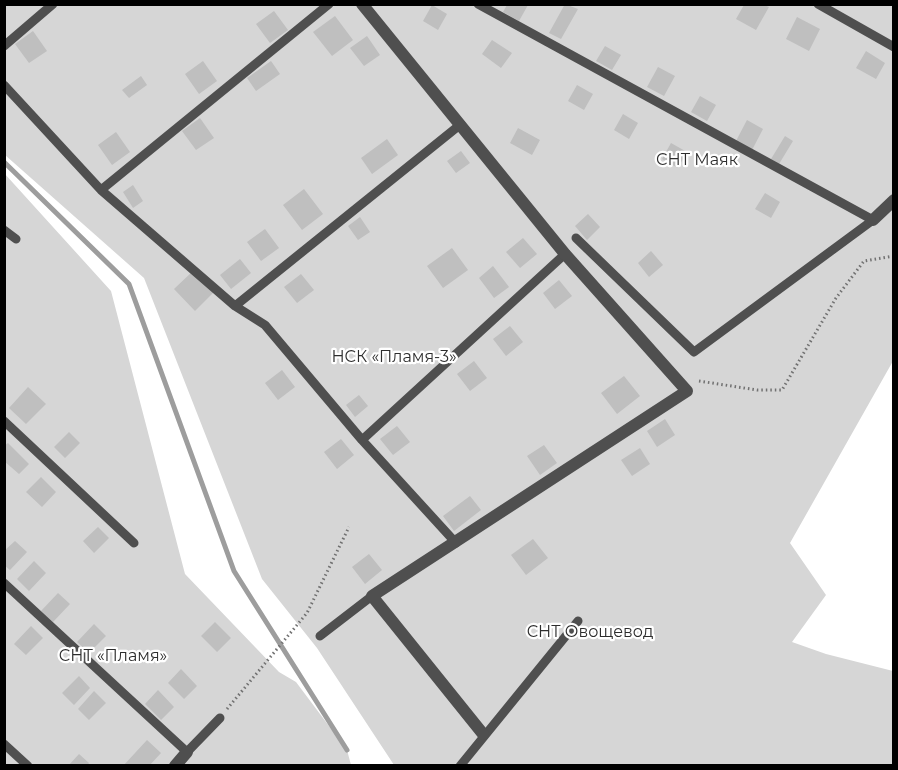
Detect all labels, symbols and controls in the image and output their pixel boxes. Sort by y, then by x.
park label: СНТ Маяк [656,150,738,170]
park label: НСК «Пламя-3» [331,347,457,367]
park label: СНТ Овощевод [527,622,653,642]
park label: СНТ «Пламя» [59,646,167,666]

